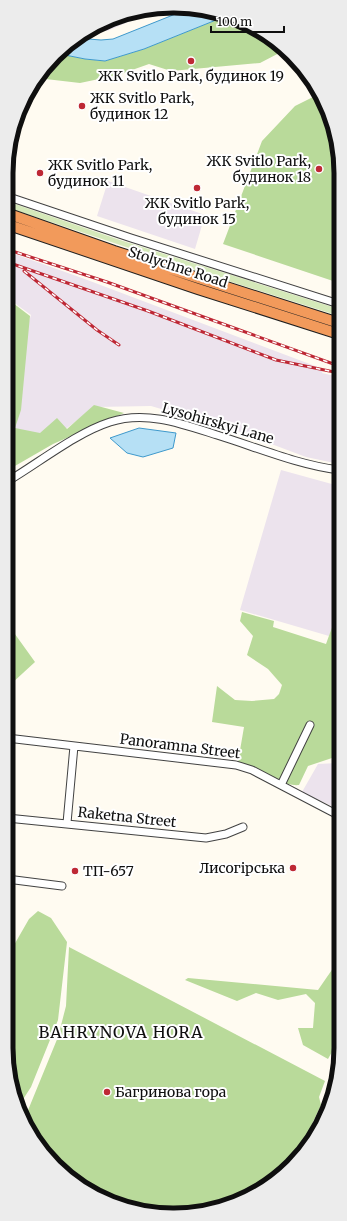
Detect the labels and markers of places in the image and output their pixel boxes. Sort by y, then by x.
marker: ЖК Svitlo Park, будинок 19 [186,56,196,66]
place label: ЖК Svitlo Park, будинок 19 [98,67,284,85]
place label: ЖК Svitlo Park, будинок 12 [90,89,194,123]
marker: ЖК Svitlo Park, будинок 12 [77,101,87,111]
place label: ЖК Svitlo Park, будинок 18 [207,152,311,186]
place label: ЖК Svitlo Park, будинок 11 [48,156,152,190]
marker: ЖК Svitlo Park, будинок 18 [314,164,324,174]
marker: ЖК Svitlo Park, будинок 11 [35,168,45,178]
marker: ЖК Svitlo Park, будинок 15 [192,183,202,193]
place label: ЖК Svitlo Park, будинок 15 [145,194,249,228]
place label: Лисогірська [199,859,285,877]
place label: ТП-657 [83,862,134,880]
marker: Лисогірська [288,863,298,873]
marker: ТП-657 [70,866,80,876]
place label: Багринова гора [115,1083,227,1101]
marker: Багринова гора [102,1087,112,1097]

